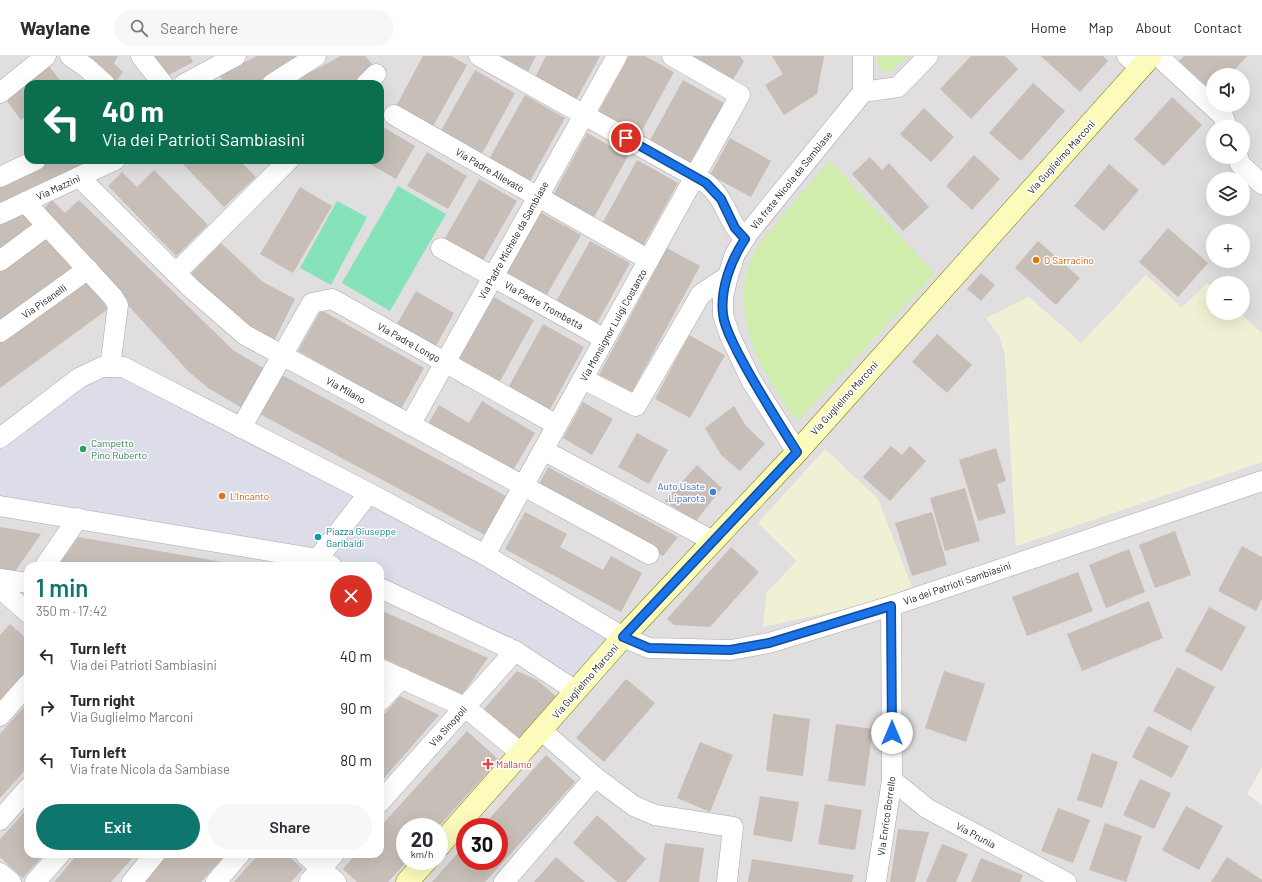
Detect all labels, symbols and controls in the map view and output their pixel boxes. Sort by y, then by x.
search box [114,10,394,46]
text: Waylane [20,16,90,39]
icon: search [128,17,150,39]
text: Search here [160,19,238,37]
text: Home [1031,19,1067,36]
text: Map [1089,19,1113,36]
text: About [1135,19,1172,36]
text: Contact [1194,19,1242,36]
map controls [1206,68,1250,320]
button: sound [1206,68,1250,112]
text: 40 m [102,94,164,128]
icon: left [36,96,88,148]
street label: Via Guglielmo Marconi [1025,118,1097,196]
button: search [1206,120,1250,164]
pin [609,121,643,155]
icon: arrive [615,127,637,149]
text: Via dei Patrioti Sambiasini [102,128,305,150]
street label: Via frate Nicola da Sambiase [748,128,834,232]
street label: Via Padre Allevato [453,145,527,195]
street label: Via Mazzini [34,172,82,202]
button: layers [1206,172,1250,216]
street label: Via Padre Michele da Sambiase [475,179,551,301]
button: + [1206,224,1250,268]
place label: O Sarracino [1044,254,1094,266]
marker: O Sarracino [1031,255,1041,265]
street label: Via Monsignor Luigi Costanzo [577,267,649,383]
button: − [1206,276,1250,320]
street label: Via Padre Trombetta [502,278,586,332]
street label: Via Pisanelli [19,281,69,321]
street label: Via Padre Longo [375,320,443,364]
street label: Via Guglielmo Marconi [808,359,880,437]
street label: Via Milano [324,374,368,406]
place label: Campetto Pino Ruberto [91,437,147,461]
marker: Campetto Pino Ruberto [78,444,88,454]
place label: Auto Usate Liparota [657,480,705,504]
marker: Auto Usate Liparota [708,487,718,497]
place label: L'Incanto [230,490,269,502]
marker: L'Incanto [217,491,227,501]
place label: Piazza Giuseppe Garibaldi [326,525,396,549]
marker: Piazza Giuseppe Garibaldi [313,532,323,542]
street label: Via dei Patrioti Sambiasini [902,559,1012,607]
text: 1 min [36,573,88,602]
button: close [330,575,372,617]
text: 350 m · 17:42 [36,603,107,619]
text: Turn left [70,639,126,657]
street label: Via Guglielmo Marconi [549,641,621,721]
icon: left [36,645,58,667]
text: 40 m [340,647,372,665]
text: Via dei Patrioti Sambiasini [70,657,217,673]
text: Turn right [70,691,135,709]
icon: right [36,697,58,719]
text: 90 m [340,699,372,717]
street label: Via Sinopoli [427,703,469,749]
text: Via Guglielmo Marconi [70,709,193,725]
position arrow [871,712,913,754]
text: Turn left [70,743,126,761]
icon: left [36,749,58,771]
text: 80 m [340,751,372,769]
place label: Mallamo [496,758,532,770]
marker: Mallamo [483,759,493,769]
text: Via frate Nicola da Sambiase [70,761,230,777]
street label: Via Enrico Borrello [874,775,898,857]
button: Exit [36,804,200,850]
button: Share [208,804,372,850]
speed limit sign: 30 [456,818,508,870]
street label: Via Prunia [954,819,998,851]
text: 20 [411,827,433,851]
text: km/h [411,848,433,860]

